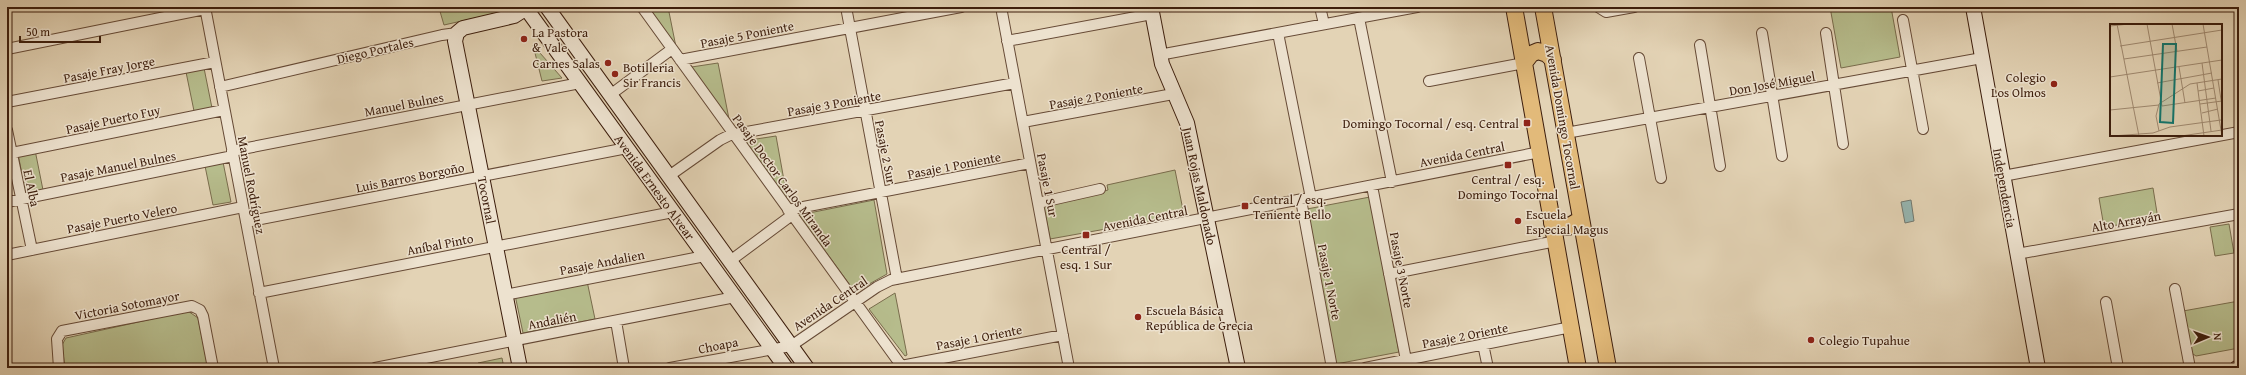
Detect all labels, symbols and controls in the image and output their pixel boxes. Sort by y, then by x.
street label: Pasaje 5 Poniente [699,16,795,53]
scale bar [20,18,100,44]
text: 50 m [26,23,50,40]
place label: La Pastora & Vale [532,23,589,57]
inset map [2110,24,2222,136]
street label: Diego Portales [335,32,415,69]
marker: La Pastora & Vale [519,34,529,44]
street label: Avenida Domingo Tocornal [1540,43,1585,191]
street label: Pasaje Fray Jorge [62,51,156,88]
place label: Carnes Salas [533,54,600,73]
marker: Carnes Salas [603,58,613,68]
place label: Botilleria Sir Francis [623,58,681,92]
street label: Don José Miguel [1728,67,1817,100]
place label: Colegio Los Olmos [1991,68,2046,102]
marker: Botilleria Sir Francis [610,69,620,79]
street label: Pasaje 2 Poniente [1048,79,1144,114]
marker: Colegio Los Olmos [2049,79,2059,89]
street label: Pasaje 3 Poniente [786,86,882,121]
street label: Manuel Bulnes [363,87,445,121]
street label: Pasaje Puerto Fuy [64,100,163,139]
street label: Pasaje Doctor Carlos Miranda [728,110,838,251]
place label: Domingo Tocornal / esq. Central [1343,114,1519,133]
street label: Pasaje 2 Sur [870,118,901,186]
marker: Domingo Tocornal / esq. Central [1522,118,1532,128]
street label: Juan Rojas Maldonado [1177,123,1221,247]
street label: Avenida Ernesto Alvear [610,131,700,244]
street label: Manuel Rodríguez [233,135,270,236]
street label: Avenida Central [1418,137,1507,172]
street label: Pasaje Manuel Bulnes [59,146,177,187]
street label: Pasaje 1 Poniente [906,147,1002,184]
street label: Independencia [1988,147,2021,230]
street label: Pasaje 1 Sur [1032,151,1063,219]
street label: Luis Barros Borgoño [354,158,466,197]
marker: Central / esq. Domingo Tocornal [1503,160,1513,170]
street label: El Alba [18,168,45,209]
place label: Central / esq. Domingo Tocornal [1458,170,1559,204]
street label: Tocornal [473,175,501,226]
place label: Central / esq. Teniente Bello [1253,190,1332,224]
street label: Pasaje Puerto Velero [65,198,179,238]
street label: Avenida Central [1101,201,1190,236]
marker: Central / esq. Teniente Bello [1240,201,1250,211]
place label: Escuela Especial Magus [1526,205,1608,239]
street label: Alto Arrayán [2090,206,2163,237]
marker: Escuela Especial Magus [1513,216,1523,226]
street label: Aníbal Pinto [405,229,475,260]
marker: Central / esq. 1 Sur [1081,230,1091,240]
street label: Pasaje 3 Norte [1385,230,1418,310]
place label: Central / esq. 1 Sur [1060,240,1113,274]
street label: Pasaje 1 Norte [1313,242,1346,322]
street label: Pasaje Andalien [558,245,647,280]
street label: Avenida Central [789,271,872,335]
street label: Victoria Sotomayor [73,286,182,325]
place label: Escuela Básica República de Grecia [1146,301,1254,335]
street label: Andalién [526,306,579,334]
marker: Escuela Básica República de Grecia [1133,312,1143,322]
north arrow [2188,317,2228,357]
street label: Pasaje 2 Oriente [1421,318,1510,353]
street label: Pasaje 1 Oriente [935,320,1024,355]
place label: Colegio Tupahue [1819,331,1910,350]
street label: Choapa [696,332,741,359]
text: N [2210,333,2226,341]
marker: Colegio Tupahue [1806,335,1816,345]

